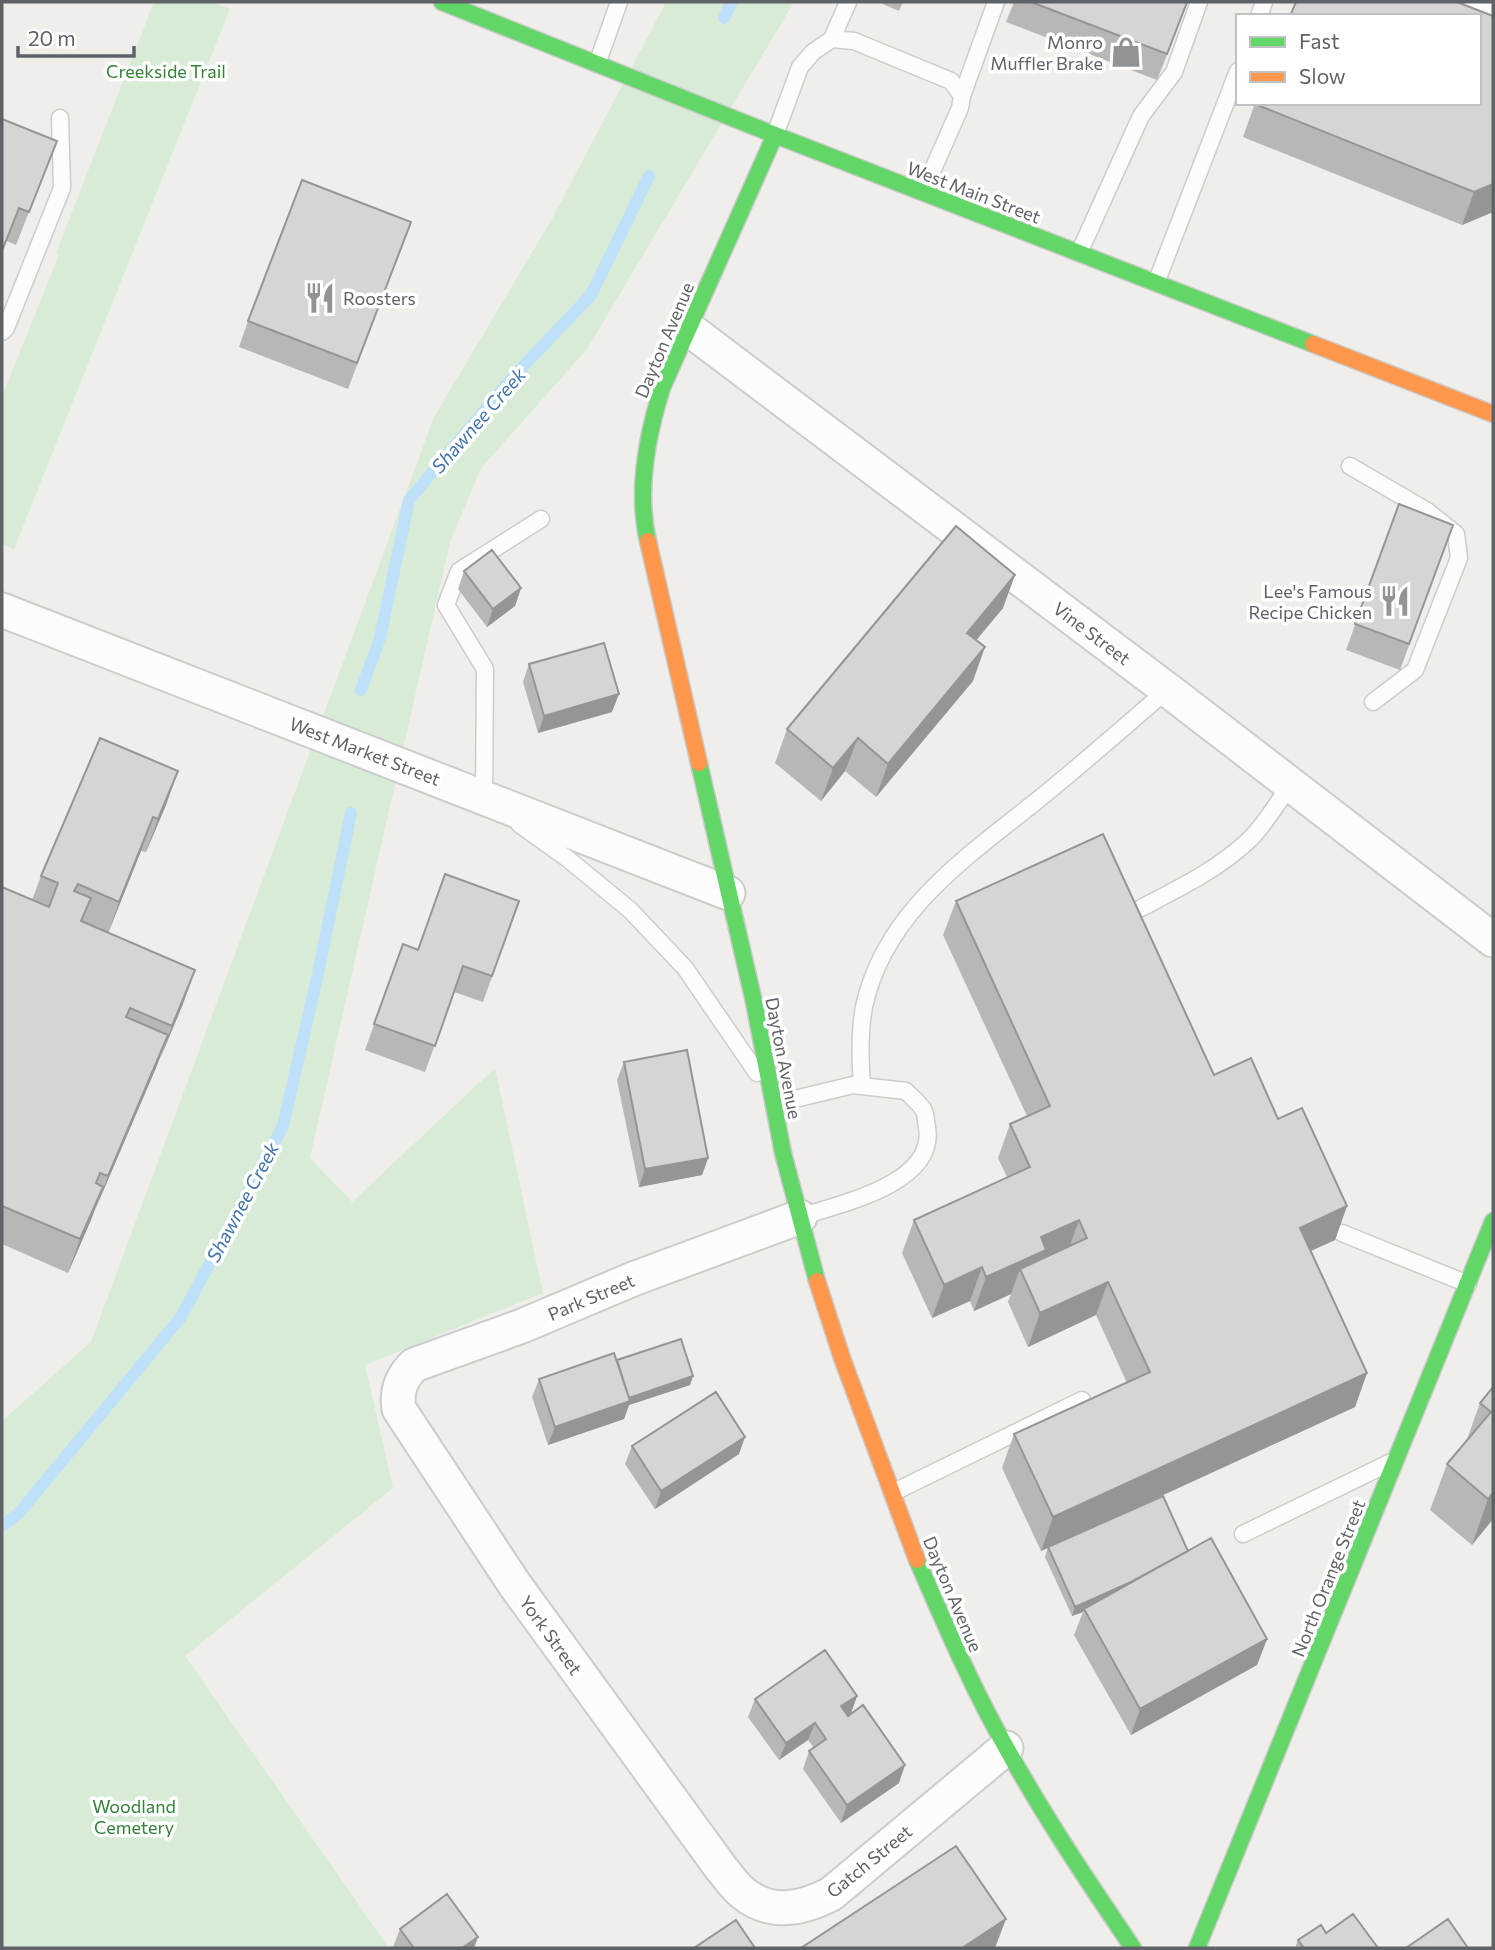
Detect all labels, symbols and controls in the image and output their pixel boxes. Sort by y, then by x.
scale bar [18,14,133,58]
legend [1236,14,1481,105]
text: 20 m [28,25,76,50]
text: Fast [1299,28,1340,53]
place label: Monro Muffler Brake [990,31,1103,74]
shop icon: Monro Muffler Brake [1109,35,1143,69]
park label: Creekside Trail [106,60,226,82]
text: Slow [1299,63,1346,88]
street label: West Main Street [904,156,1044,228]
street label: Dayton Avenue [630,279,698,401]
restaurant icon: Roosters [303,281,337,315]
place label: Roosters [343,287,416,309]
water label: Shawnee Creek [426,362,530,477]
place label: Lee's Famous Recipe Chicken [1249,580,1372,623]
restaurant icon: Lee's Famous Recipe Chicken [1378,584,1412,618]
street label: Vine Street [1049,597,1135,669]
street label: West Market Street [287,712,443,790]
street label: Dayton Avenue [761,995,807,1121]
water label: Shawnee Creek [201,1138,283,1266]
street label: Park Street [544,1269,638,1325]
street label: North Orange Street [1286,1496,1370,1660]
street label: Dayton Avenue [919,1533,987,1655]
street label: York Street [515,1591,587,1679]
park label: Woodland Cemetery [92,1795,176,1838]
street label: Gatch Street [822,1820,916,1902]

